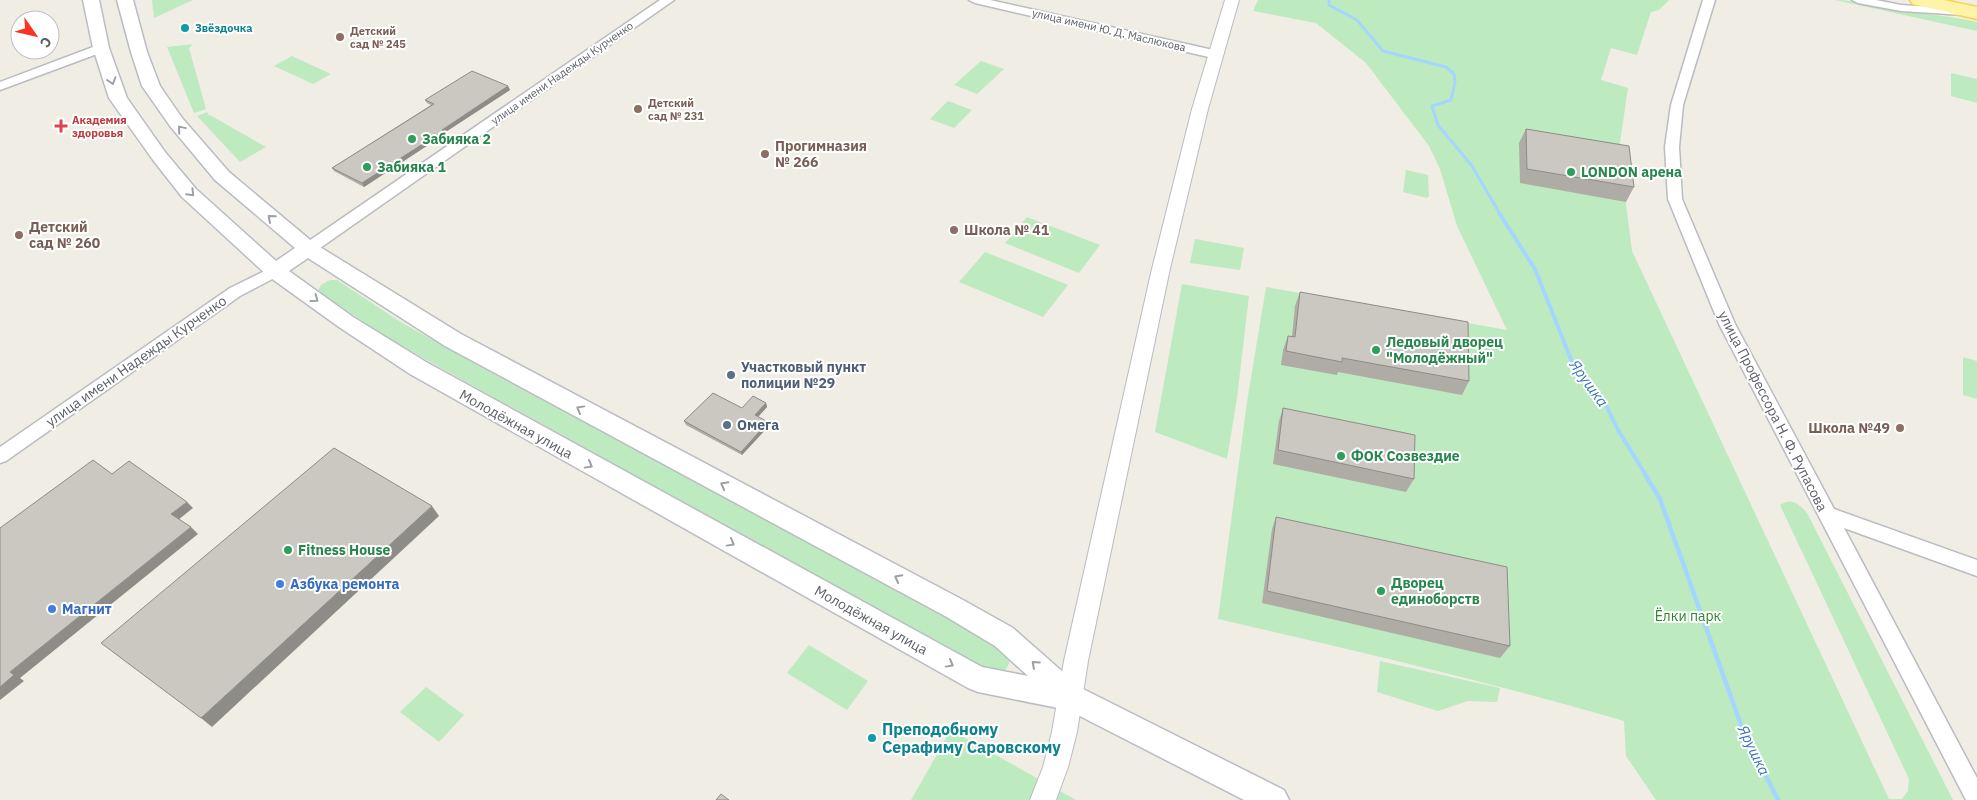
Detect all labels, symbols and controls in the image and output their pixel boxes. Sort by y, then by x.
street label: улица имени Ю. Д. Маслюкова [1031,5,1187,55]
north arrow [10,10,60,60]
street label: улица имени Надежды Курченко [488,18,636,128]
place label: Звёздочка [195,21,252,35]
marker: Звёздочка [179,22,191,34]
place label: Детский сад № 245 [350,24,406,51]
marker: Детский сад № 245 [334,31,346,43]
text: С [36,33,56,51]
one-way arrow [107,76,117,85]
place label: Детский сад № 231 [648,96,704,123]
marker: Детский сад № 231 [632,103,644,115]
place label: Академия здоровья [72,113,127,140]
marker: Академия здоровья [54,119,68,133]
one-way arrow [178,125,187,134]
place label: Забияка 2 [422,130,491,148]
marker: Забияка 2 [406,133,418,145]
place label: Прогимназия № 266 [775,137,867,171]
marker: Прогимназия № 266 [759,148,771,160]
place label: Забияка 1 [377,158,447,176]
marker: Забияка 1 [361,161,373,173]
place label: LONDON арена [1581,163,1682,181]
marker: LONDON арена [1565,166,1577,178]
one-way arrow [185,188,194,197]
one-way arrow [267,215,276,224]
place label: Детский сад № 260 [29,218,100,252]
place label: Школа № 41 [964,221,1050,239]
marker: Школа № 41 [948,224,960,236]
marker: Детский сад № 260 [13,229,25,241]
street label: улица имени Надежды Курченко [42,291,230,431]
one-way arrow [309,294,318,302]
street label: улица Профессора Н. Ф. Рупасова [1714,308,1832,515]
place label: Ледовый дворец "Молодёжный" [1386,333,1503,367]
marker: Ледовый дворец "Молодёжный" [1370,344,1382,356]
water label: Ярушка [1565,355,1613,411]
place label: Участковый пункт полиции №29 [741,358,866,392]
marker: Участковый пункт полиции №29 [725,369,737,381]
street label: Молодёжная улица [456,385,576,463]
one-way arrow [577,405,586,415]
place label: Омега [737,416,779,434]
marker: Омега [721,419,733,431]
place label: Школа №49 [1808,419,1890,437]
marker: Школа №49 [1894,422,1906,434]
place label: ФОК Созвездие [1351,447,1460,465]
marker: ФОК Созвездие [1335,450,1347,462]
one-way arrow [583,458,592,468]
one-way arrow [720,481,729,491]
one-way arrow [726,537,735,547]
place label: Fitness House [298,541,391,559]
marker: Fitness House [282,544,294,556]
one-way arrow [894,574,903,584]
place label: Дворец единоборств [1391,574,1480,608]
place label: Азбука ремонта [290,575,400,593]
marker: Азбука ремонта [274,578,286,590]
street label: Молодёжная улица [811,581,931,659]
marker: Дворец единоборств [1375,585,1387,597]
place label: Магнит [62,600,112,618]
marker: Магнит [46,603,58,615]
park label: Ёлки парк [1655,607,1722,625]
one-way arrow [945,657,954,667]
one-way arrow [1031,661,1040,670]
place label: Преподобному Серафиму Саровскому [882,719,1061,757]
water label: Ярушка [1733,721,1774,779]
marker: Преподобному Серафиму Саровскому [866,732,878,744]

